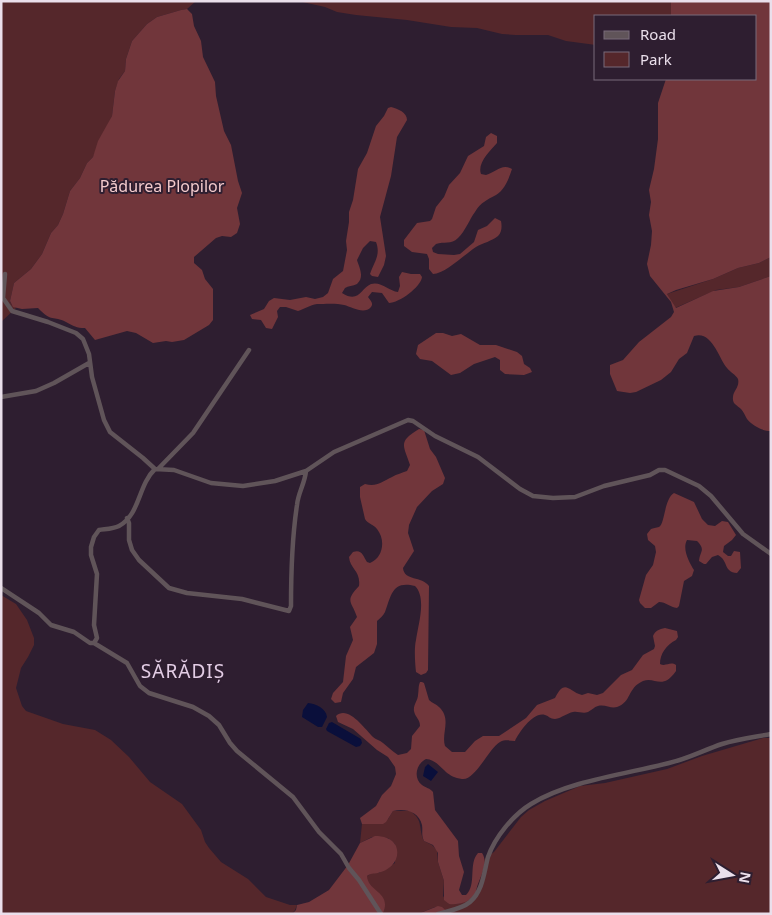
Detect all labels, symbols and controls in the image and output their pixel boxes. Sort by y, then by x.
legend [594,15,757,80]
text: Road [640,24,676,44]
text: Park [640,49,672,69]
park label: Pădurea Plopilor [100,175,225,197]
district label: SĂRĂDIȘ [141,658,225,684]
north arrow [707,850,757,900]
text: N [735,870,756,885]

